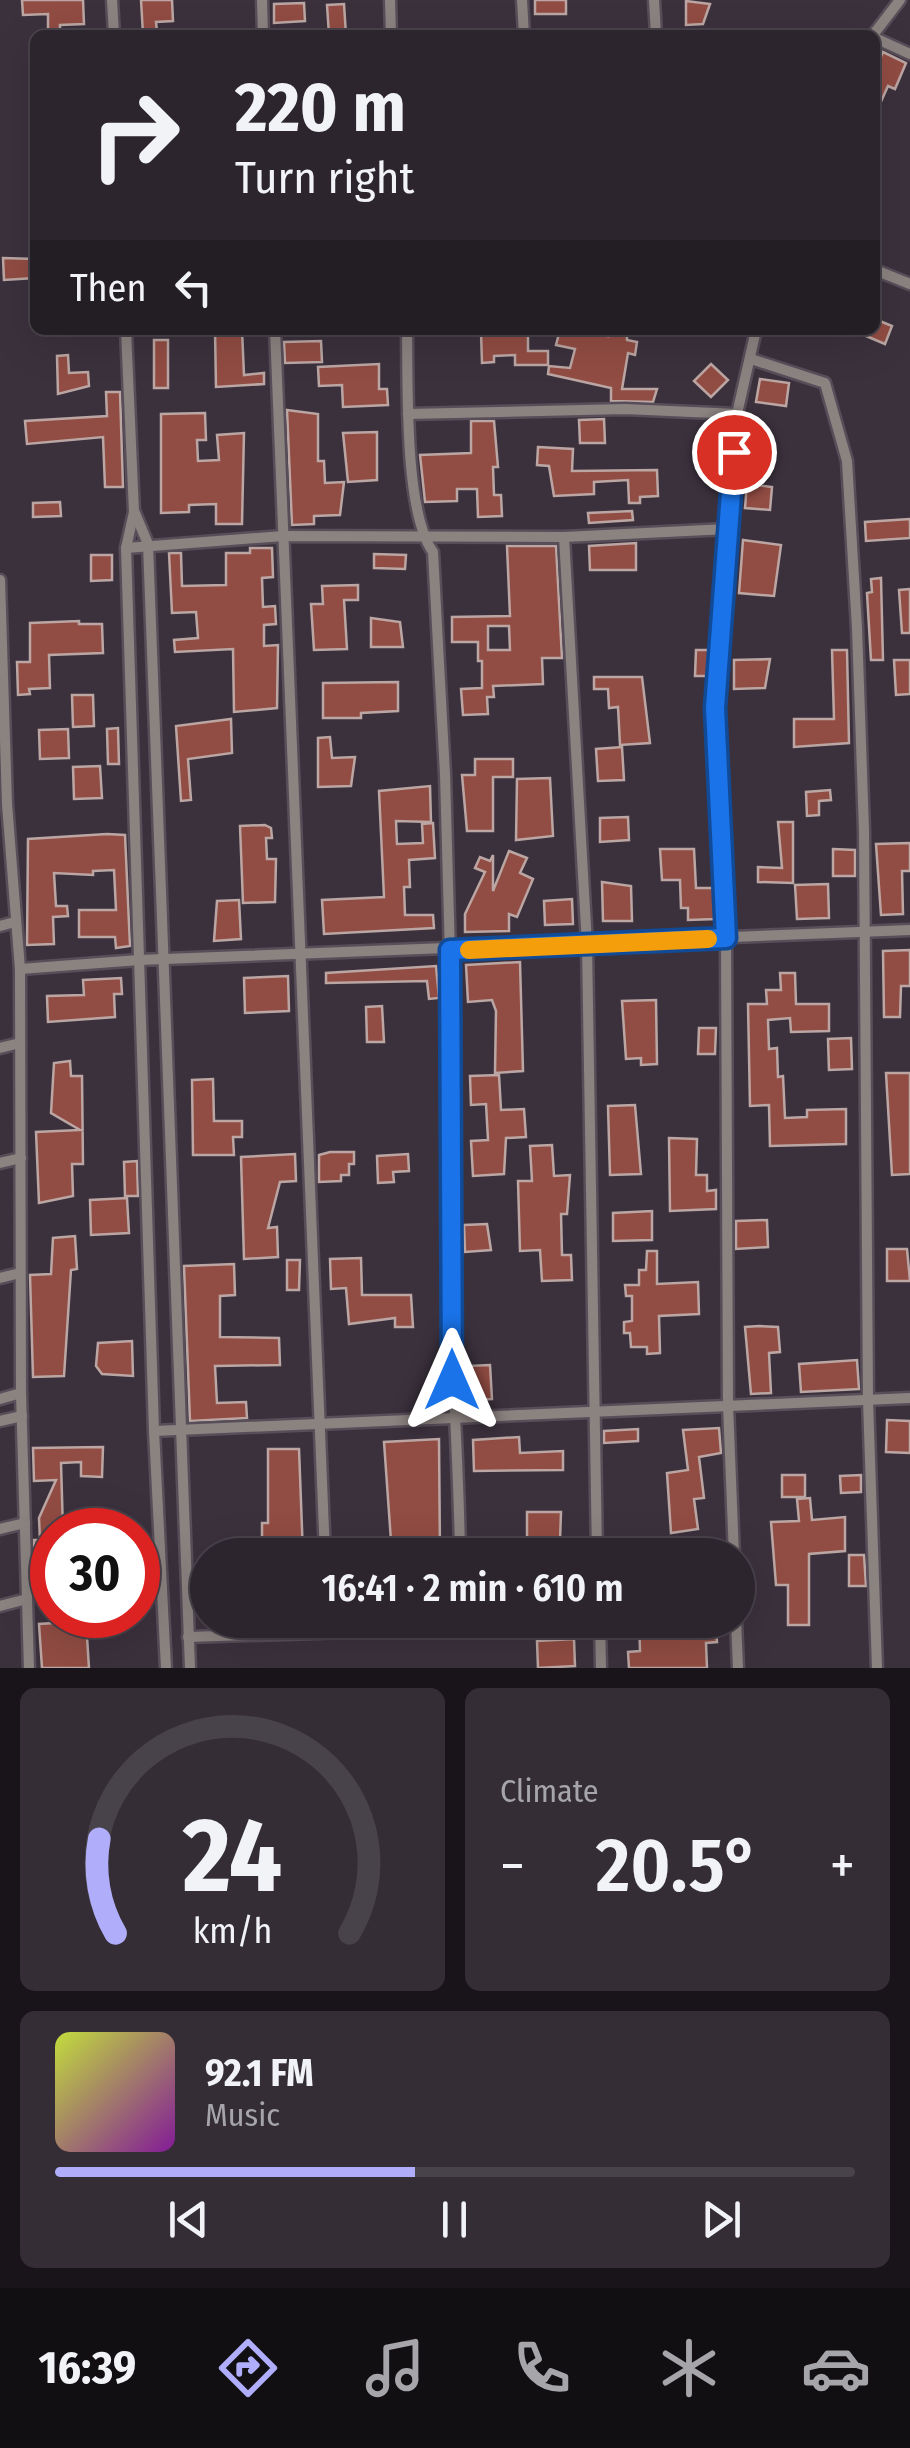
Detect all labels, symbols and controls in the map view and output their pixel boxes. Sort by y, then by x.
text: 220 m [235,66,406,150]
icon: right [70,70,200,200]
text: Turn right [235,151,414,205]
icon: left [166,260,221,315]
text: Then [70,265,146,311]
pin [692,410,777,495]
icon: arrive [707,425,762,480]
position arrow [400,1328,504,1432]
speed limit sign: 30 [30,1508,160,1638]
text: 16:41 · 2 min · 610 m [321,1565,624,1611]
text: Climate [500,1772,599,1810]
text: 24 [182,1794,282,1919]
text: 20.5° [596,1821,759,1911]
text: − [500,1833,525,1899]
text: + [830,1833,855,1899]
text: km/h [193,1910,272,1952]
text: 92.1 FM [205,2050,314,2096]
text: Music [205,2096,280,2134]
icon: previous [161,2192,216,2247]
icon: pause [427,2192,482,2247]
icon: next [694,2192,749,2247]
icon: directions [213,2333,283,2403]
icon: music [360,2333,430,2403]
icon: phone [507,2333,577,2403]
icon: climate [654,2333,724,2403]
icon: car [801,2333,871,2403]
text: 16:39 [39,2341,136,2395]

